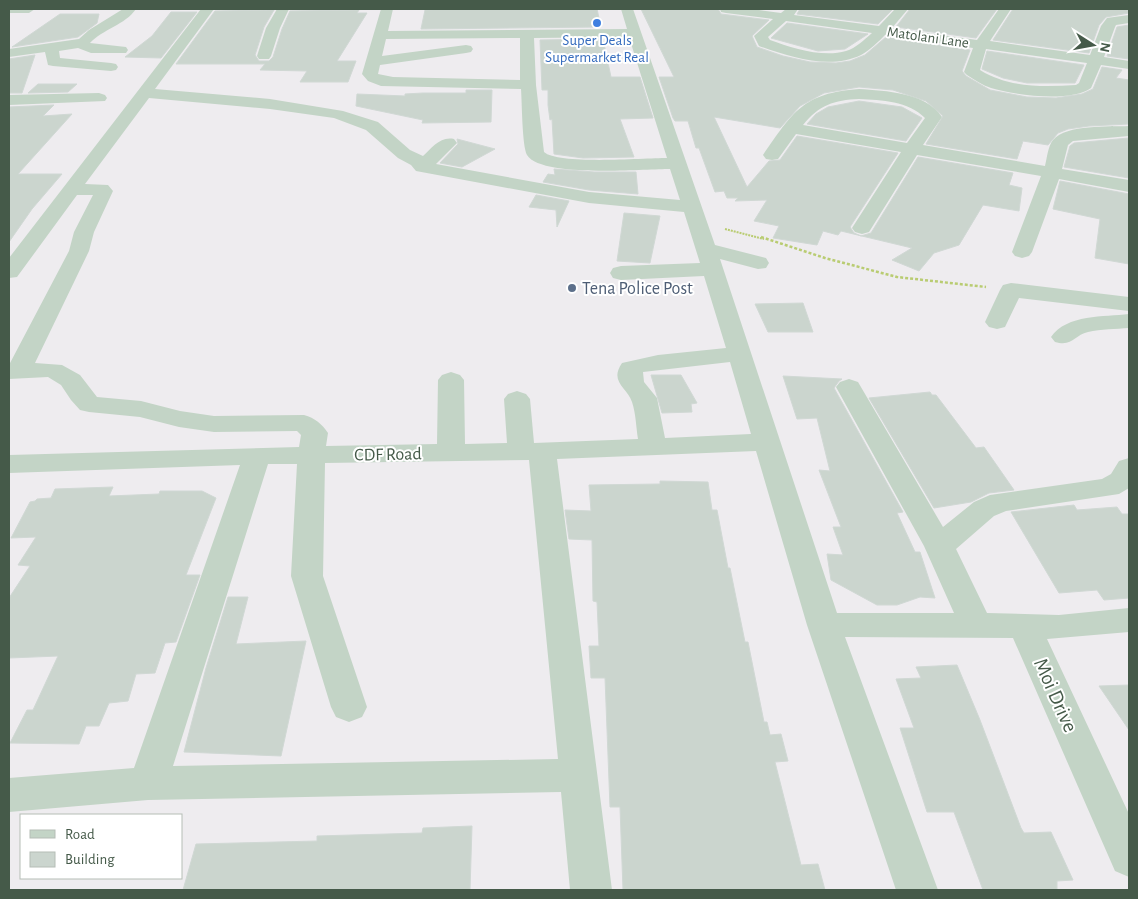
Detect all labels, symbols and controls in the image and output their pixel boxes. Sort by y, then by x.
marker: Super Deals Supermarket Real [591,17,603,29]
north arrow [1068,20,1118,70]
street label: Matolani Lane [886,24,970,51]
place label: Super Deals Supermarket Real [545,33,649,65]
text: N [1097,41,1113,53]
place label: Tena Police Post [582,280,693,298]
marker: Tena Police Post [566,282,578,294]
street label: CDF Road [354,445,422,465]
street label: Moi Drive [1030,655,1081,735]
legend [20,814,182,879]
text: Road [65,827,95,842]
text: Building [65,852,115,867]

